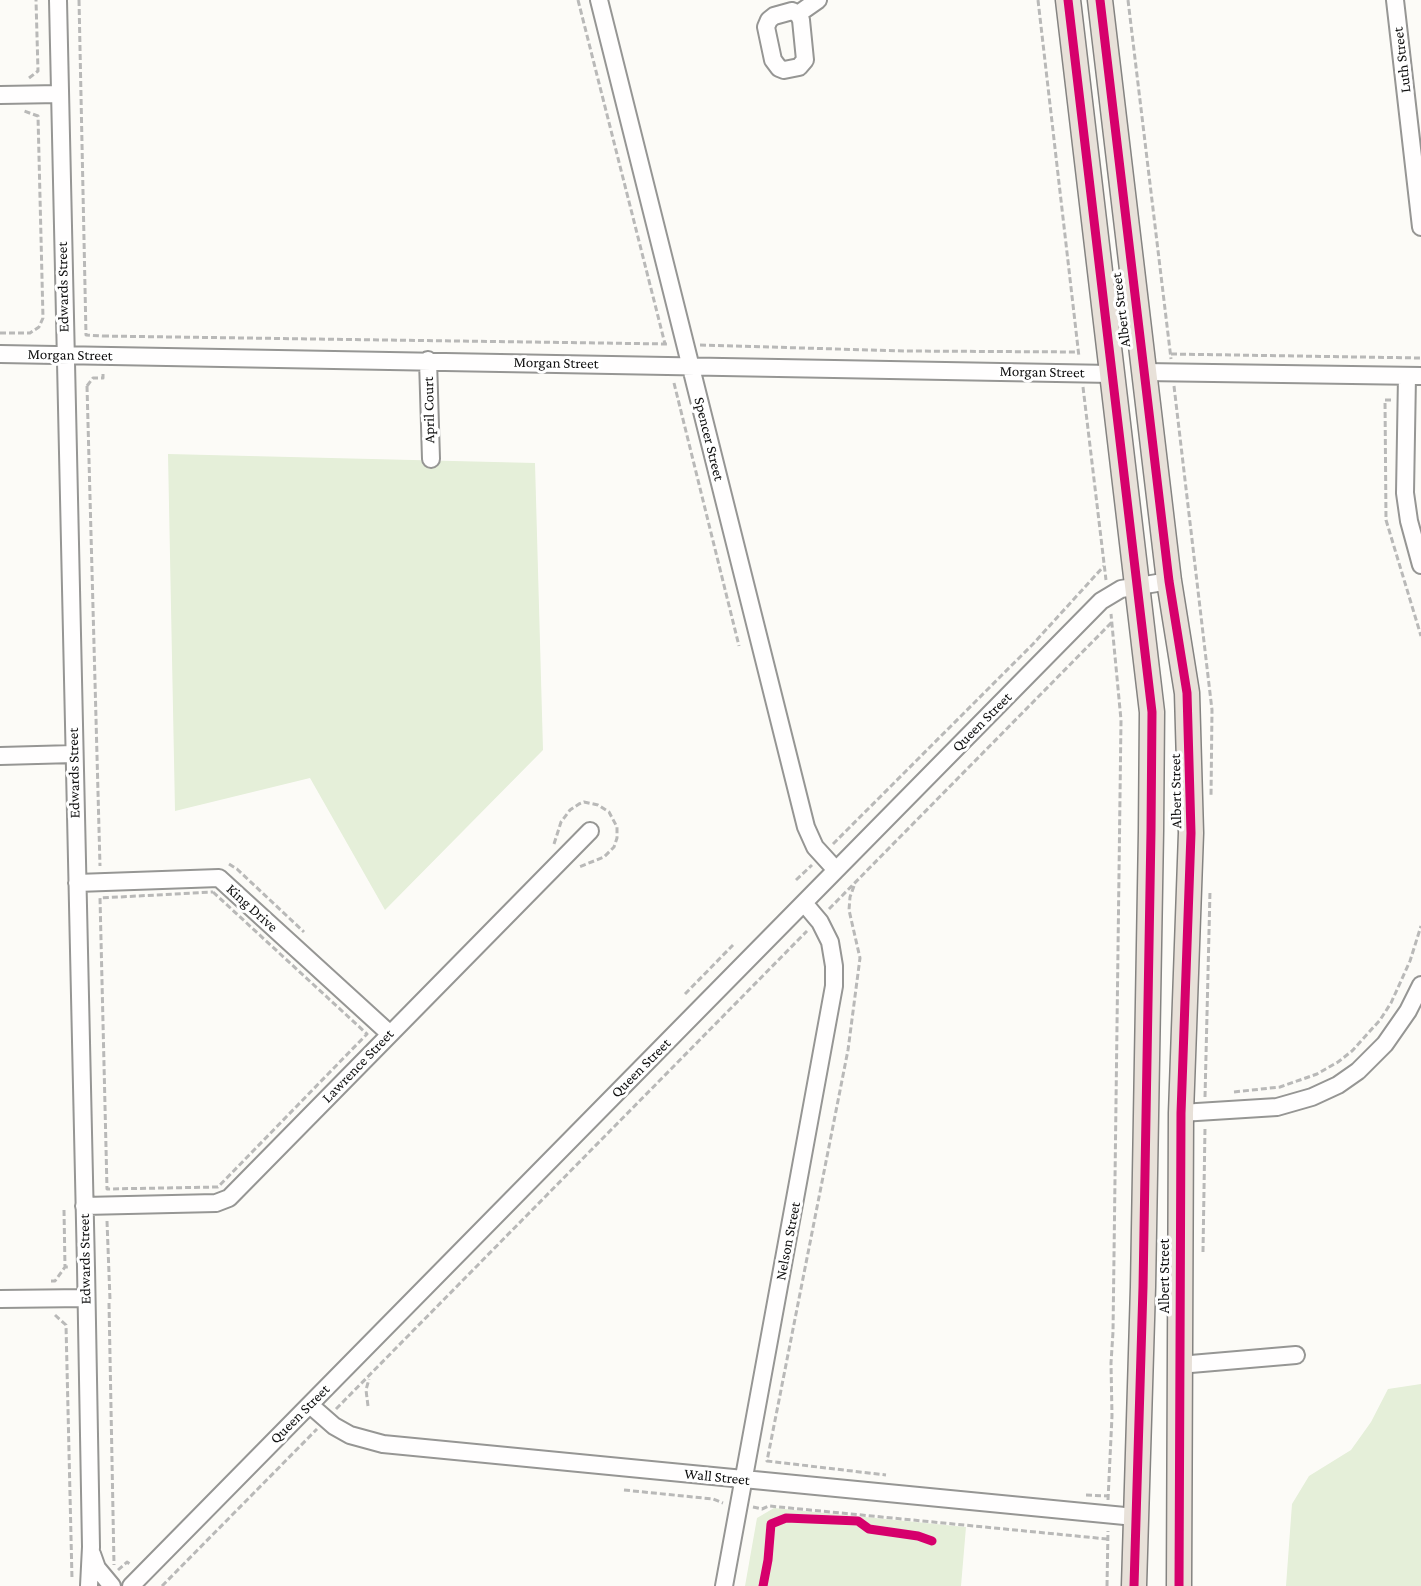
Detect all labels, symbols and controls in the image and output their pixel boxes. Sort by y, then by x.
street label: Luth Street [1389,26,1415,94]
street label: Edwards Street [53,242,73,332]
street label: Albert Street [1107,272,1135,348]
street label: Morgan Street [27,345,113,365]
street label: Morgan Street [513,353,599,373]
street label: Morgan Street [999,362,1085,382]
street label: April Court [419,376,439,444]
street label: Spencer Street [690,395,728,483]
street label: Queen Street [948,688,1016,756]
street label: Edwards Street [64,728,84,818]
street label: Albert Street [1166,753,1186,829]
street label: King Drive [222,880,282,936]
street label: Lawrence Street [318,1025,398,1107]
street label: Queen Street [607,1034,675,1102]
street label: Nelson Street [772,1200,804,1282]
street label: Edwards Street [75,1214,95,1304]
street label: Albert Street [1155,1238,1173,1314]
street label: Queen Street [266,1380,334,1448]
street label: Wall Street [683,1465,751,1489]

